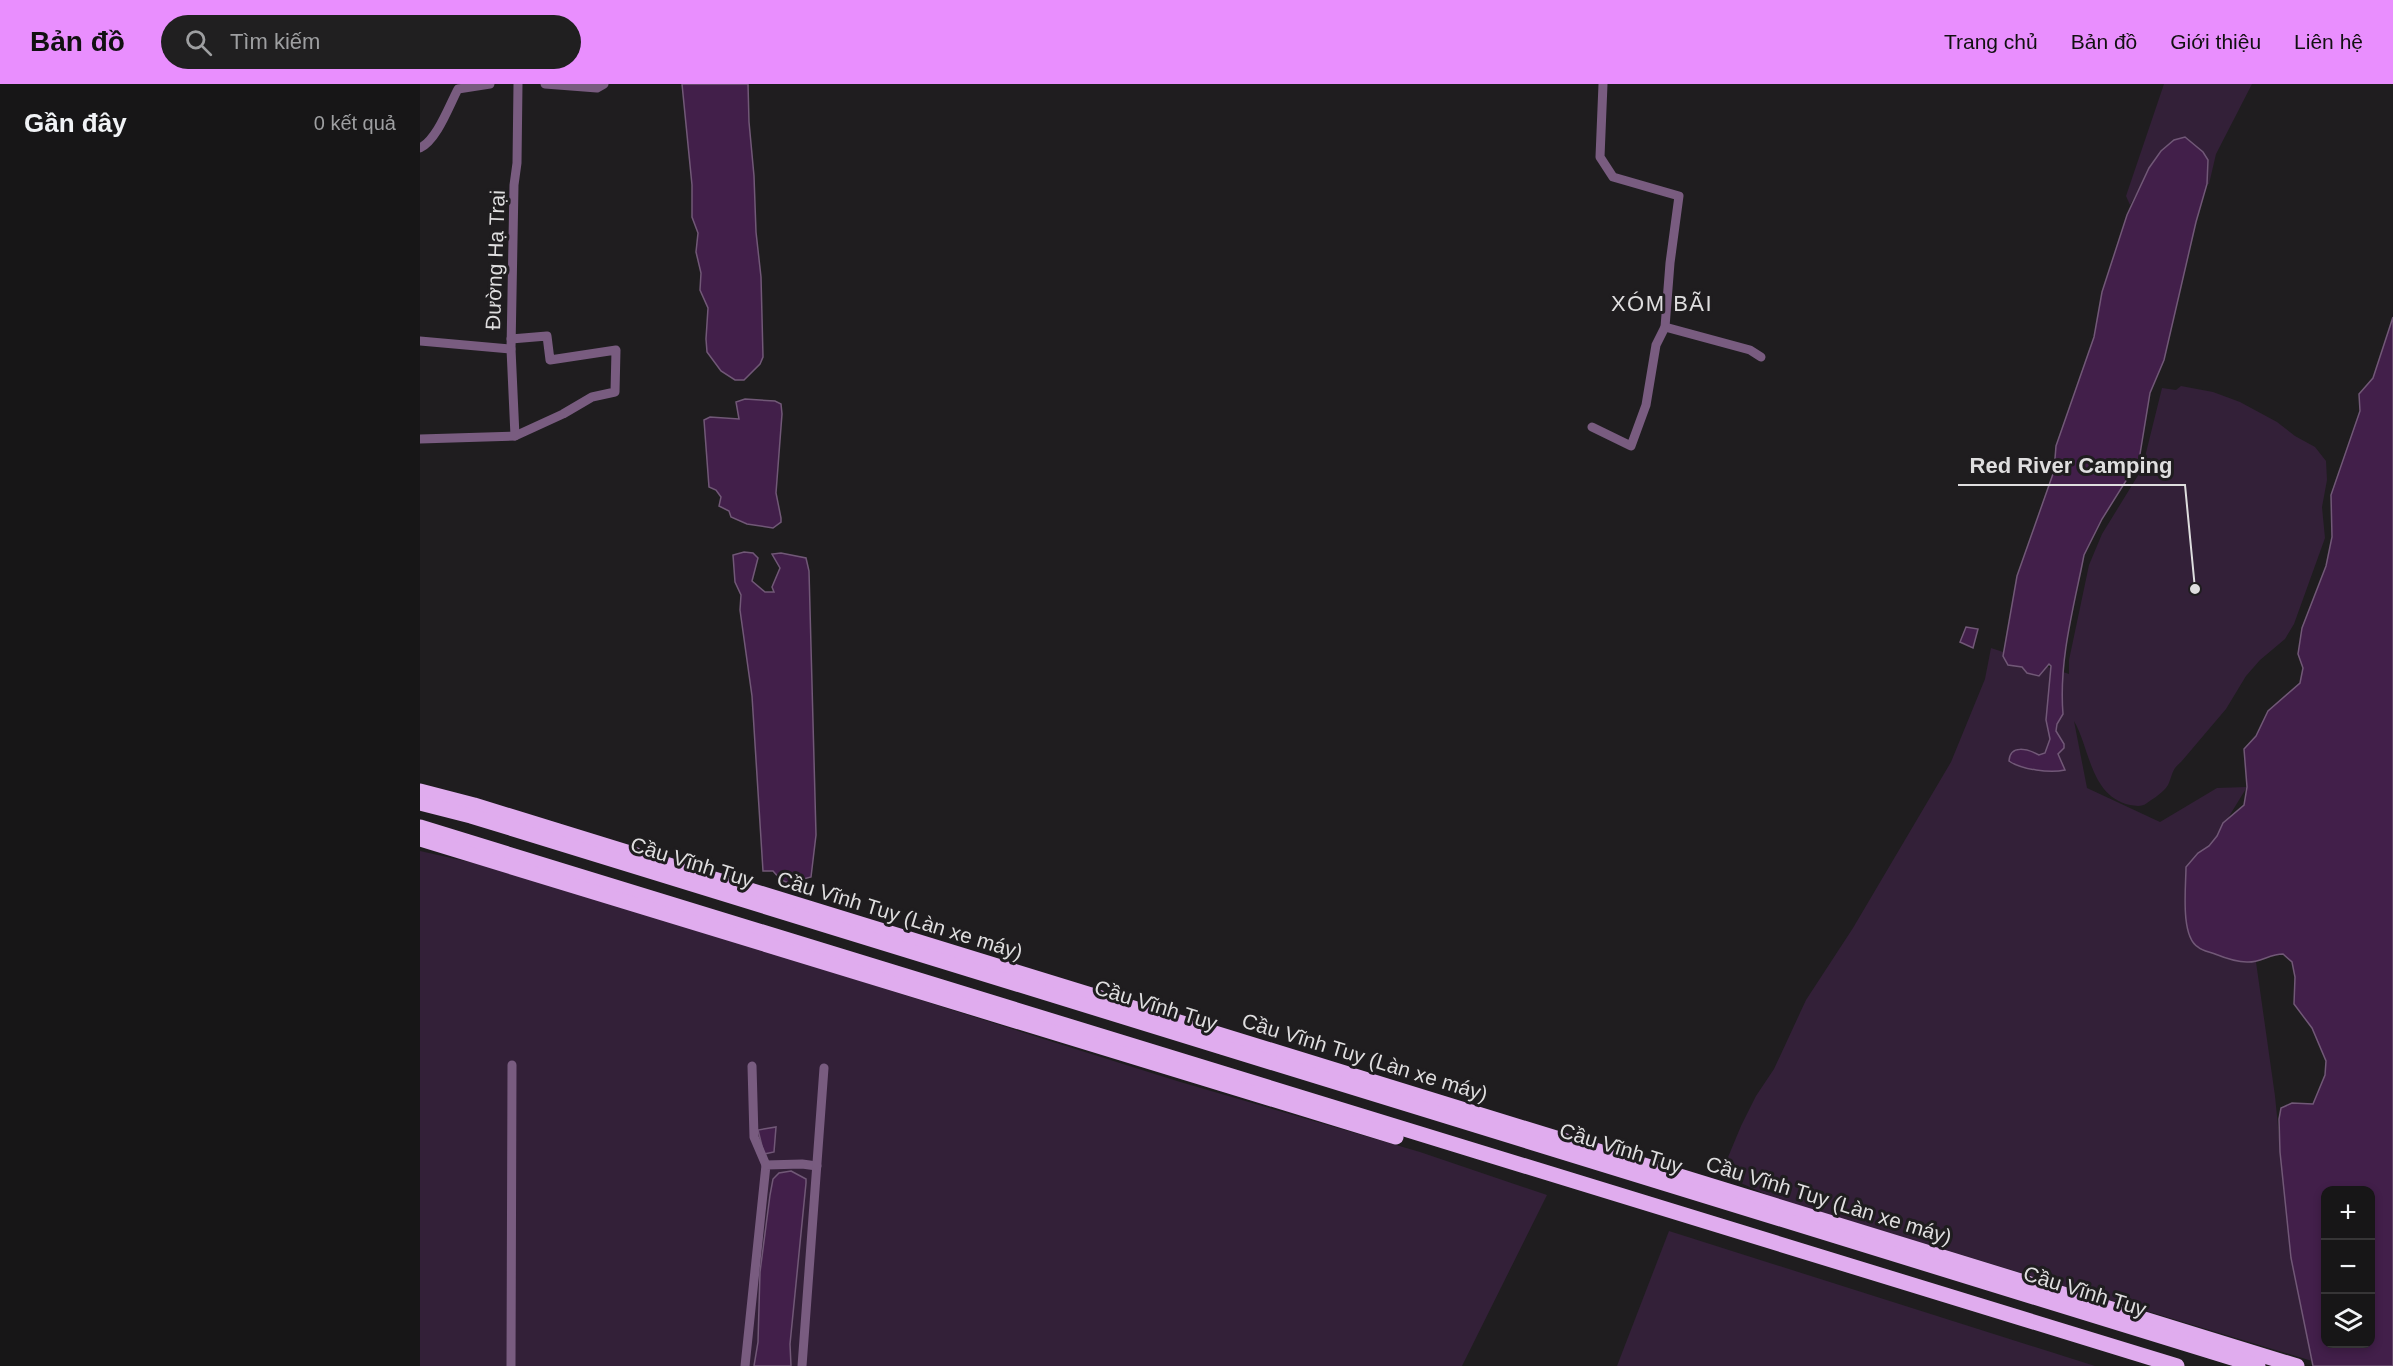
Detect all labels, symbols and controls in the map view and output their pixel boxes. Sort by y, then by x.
search box [161,15,581,69]
text: Bản đồ [30,26,125,57]
icon: search [182,26,215,59]
text: Tìm kiếm [230,29,320,54]
text: Trang chủ [1944,30,2038,53]
text: Bản đồ [2071,30,2137,53]
text: Giới thiệu [2170,30,2261,53]
text: Liên hệ [2294,30,2363,53]
text: Gần đây [24,108,127,138]
text: 0 kết quả [314,112,396,134]
street label: Đường Hạ Trại [481,190,509,330]
district label: XÓM BÃI [1611,291,1713,316]
callout: Red River Camping [1958,445,2185,485]
text: Red River Camping [1970,453,2172,478]
street label: Cầu Vĩnh Tuy [628,832,757,892]
street label: Cầu Vĩnh Tuy (Làn xe máy) [774,867,1026,963]
street label: Cầu Vĩnh Tuy [1092,975,1221,1035]
street label: Cầu Vĩnh Tuy (Làn xe máy) [1239,1009,1491,1105]
street label: Cầu Vĩnh Tuy [1557,1118,1686,1178]
street label: Cầu Vĩnh Tuy (Làn xe máy) [1703,1152,1955,1248]
map controls [2321,1186,2375,1348]
button: + [2321,1186,2375,1240]
button: − [2321,1240,2375,1294]
street label: Cầu Vĩnh Tuy [2021,1261,2150,1321]
button: layers [2321,1294,2375,1348]

